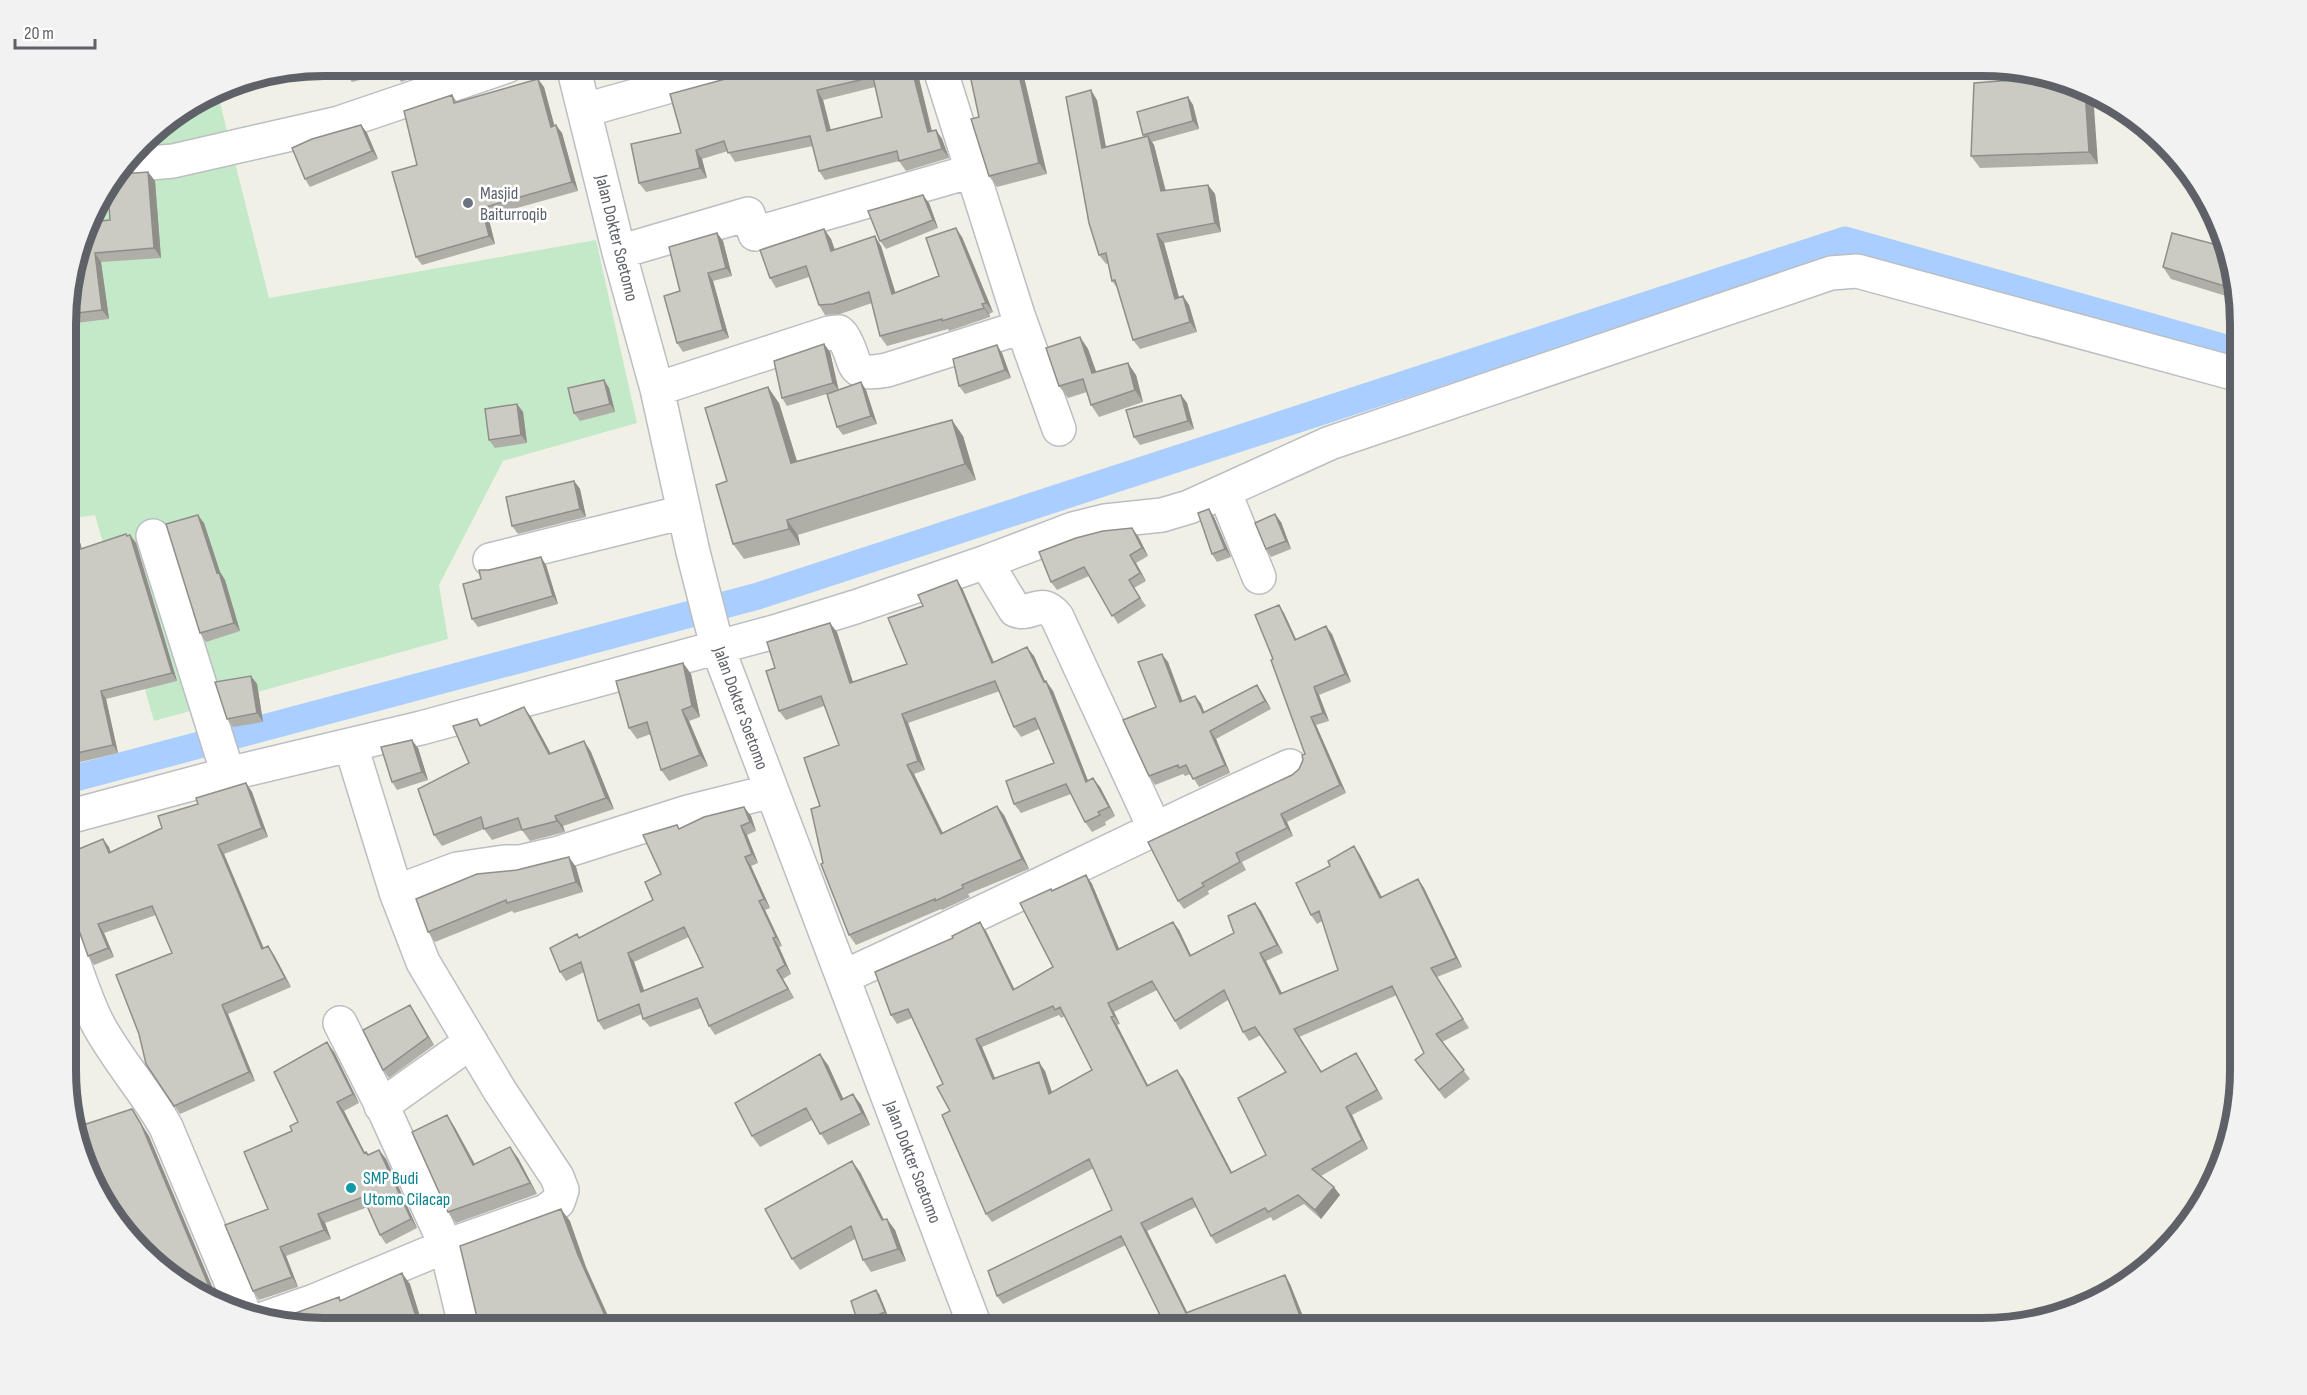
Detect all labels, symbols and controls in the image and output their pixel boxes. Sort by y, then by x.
scale bar [15,12,94,50]
text: 20 m [24,23,54,44]
street label: Jalan Dokter Soetomo [590,172,642,303]
place label: Masjid Baiturroqib [480,183,547,225]
marker: Masjid Baiturroqib [461,196,475,210]
street label: Jalan Dokter Soetomo [708,643,773,773]
street label: Jalan Dokter Soetomo [879,1097,946,1226]
place label: SMP Budi Utomo Cilacap [363,1168,450,1210]
marker: SMP Budi Utomo Cilacap [344,1181,358,1195]

